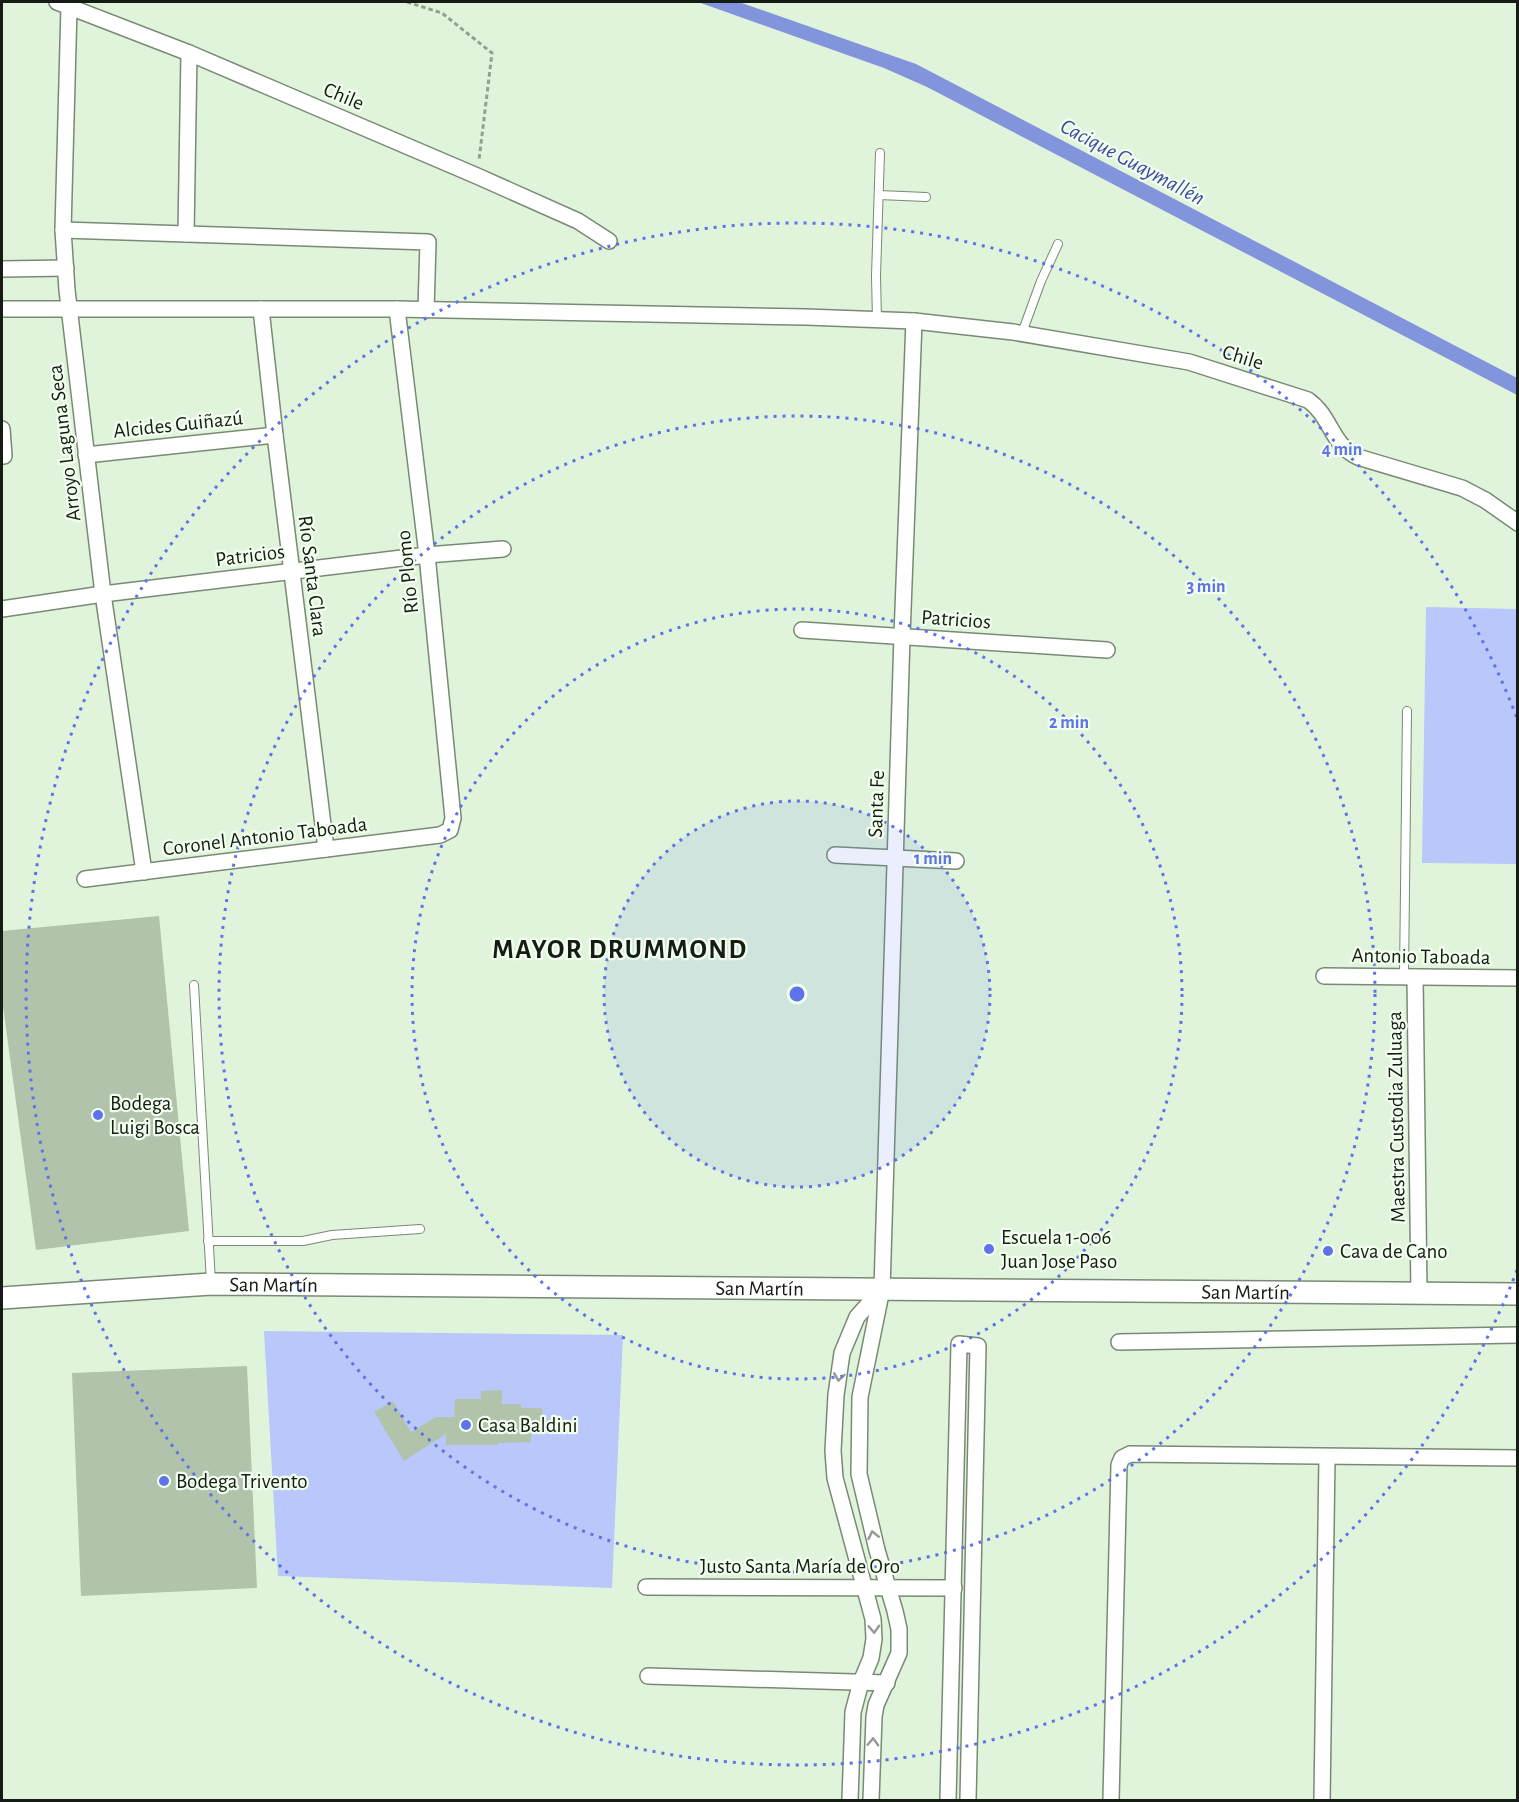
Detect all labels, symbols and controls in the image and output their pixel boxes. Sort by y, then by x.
street label: Chile [320,79,367,114]
water label: Cacique Guaymallén [1057,115,1208,209]
street label: Chile [1220,341,1266,374]
street label: Arroyo Laguna Seca [44,363,85,523]
street label: Alcides Guiñazú [112,407,244,442]
text: 4 min [1322,441,1362,459]
street label: Río Santa Clara [295,514,330,638]
street label: Río Plomo [393,529,422,615]
street label: Patricios [214,541,286,570]
text: 3 min [1186,578,1226,596]
street label: Patricios [920,607,992,632]
text: 2 min [1049,714,1089,732]
street label: Santa Fe [865,770,888,838]
street label: Coronel Antonio Taboada [162,814,369,859]
text: 1 min [914,850,952,868]
district label: MAYOR DRUMMOND [492,936,748,963]
street label: Antonio Taboada [1351,945,1491,968]
centre of rings [787,984,807,1004]
street label: Maestra Custodia Zuluaga [1384,1011,1409,1223]
place label: Bodega Luigi Bosca [110,1093,200,1138]
marker: Bodega Luigi Bosca [91,1108,105,1122]
place label: Escuela 1-006 Juan Jose Paso [1001,1227,1117,1272]
place label: Cava de Cano [1340,1241,1448,1262]
marker: Escuela 1-006 Juan Jose Paso [982,1242,996,1256]
marker: Cava de Cano [1321,1244,1335,1258]
street label: San Martín [229,1274,318,1296]
street label: San Martín [715,1278,804,1300]
street label: San Martín [1201,1282,1290,1303]
one-way arrow [833,1372,845,1382]
place label: Casa Baldini [478,1415,578,1436]
marker: Casa Baldini [459,1418,473,1432]
place label: Bodega Trivento [176,1471,307,1492]
marker: Bodega Trivento [157,1474,171,1488]
one-way arrow [868,1530,881,1540]
street label: Justo Santa María de Oro [700,1556,900,1577]
one-way arrow [867,1625,880,1634]
one-way arrow [867,1738,879,1747]

